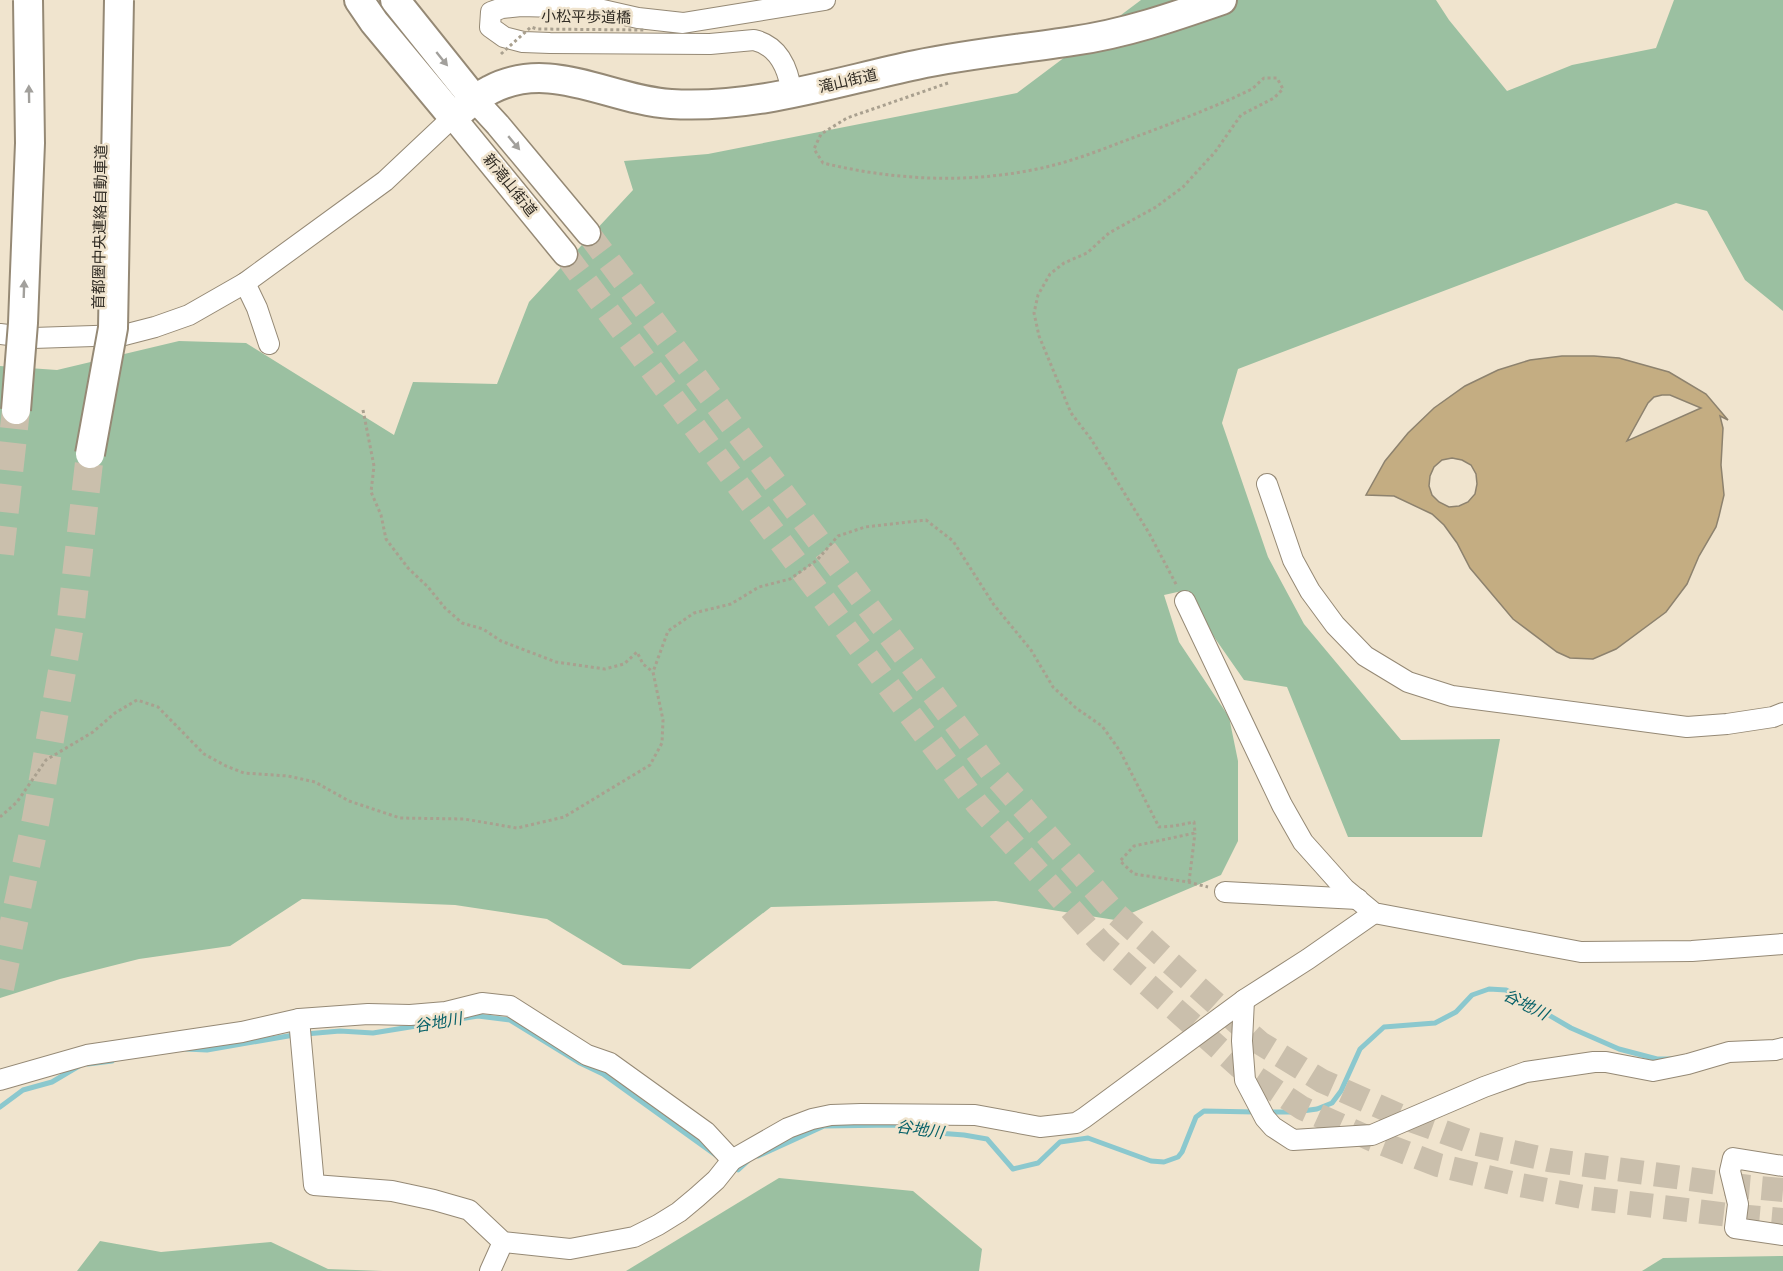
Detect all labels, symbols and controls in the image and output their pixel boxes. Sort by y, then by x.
street label: 小松平歩道橋 [541,4,631,29]
one-way arrow [435,51,448,67]
street label: 滝山街道 [816,63,880,98]
one-way arrow [24,84,34,103]
one-way arrow [507,135,520,151]
street label: 首都圏中央連絡自動車道 [87,144,112,310]
street label: 新滝山街道 [478,148,543,221]
one-way arrow [19,279,29,298]
water label: 谷地川 [1499,982,1555,1026]
water label: 谷地川 [412,1006,466,1038]
water label: 谷地川 [895,1114,947,1145]

